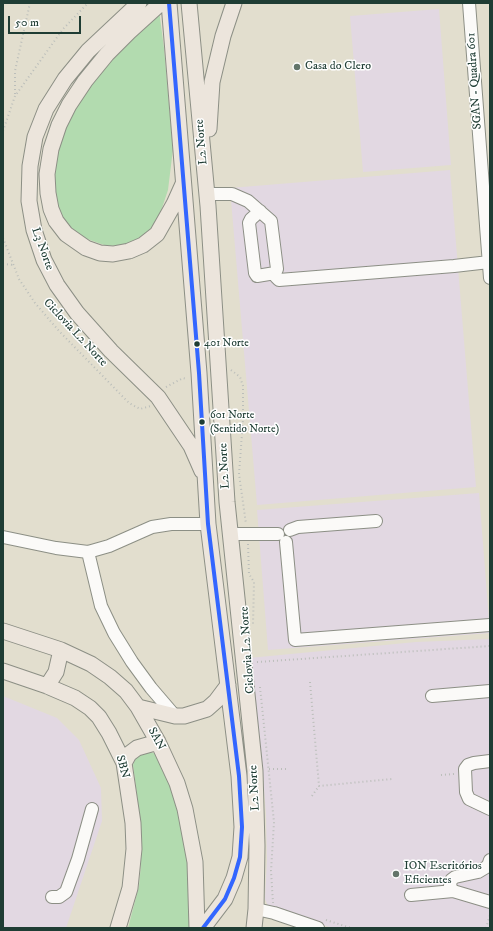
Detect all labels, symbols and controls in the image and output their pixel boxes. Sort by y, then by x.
scale bar [10,8,83,34]
text: 50 m [15,15,39,30]
street label: SGAN - Quadra 601 [464,32,486,130]
place label: Casa do Clero [305,60,371,74]
marker: Casa do Clero [292,62,302,72]
street label: L2 Norte [193,119,211,165]
street label: L3 Norte [28,226,56,272]
street label: Ciclovia L2 Norte [40,296,110,370]
place label: 401 Norte [204,337,249,351]
marker: 401 Norte [192,339,202,349]
place label: 601 Norte (Sentido Norte) [210,409,279,435]
marker: 601 Norte (Sentido Norte) [197,417,207,427]
street label: L2 Norte [217,443,233,489]
street label: Ciclovia L2 Norte [238,606,258,694]
street label: SAN [144,725,168,753]
street label: SBN [112,754,132,780]
street label: L2 Norte [247,765,263,811]
place label: ION Escritórios Eficientes [404,860,482,888]
marker: ION Escritórios Eficientes [391,869,401,879]

